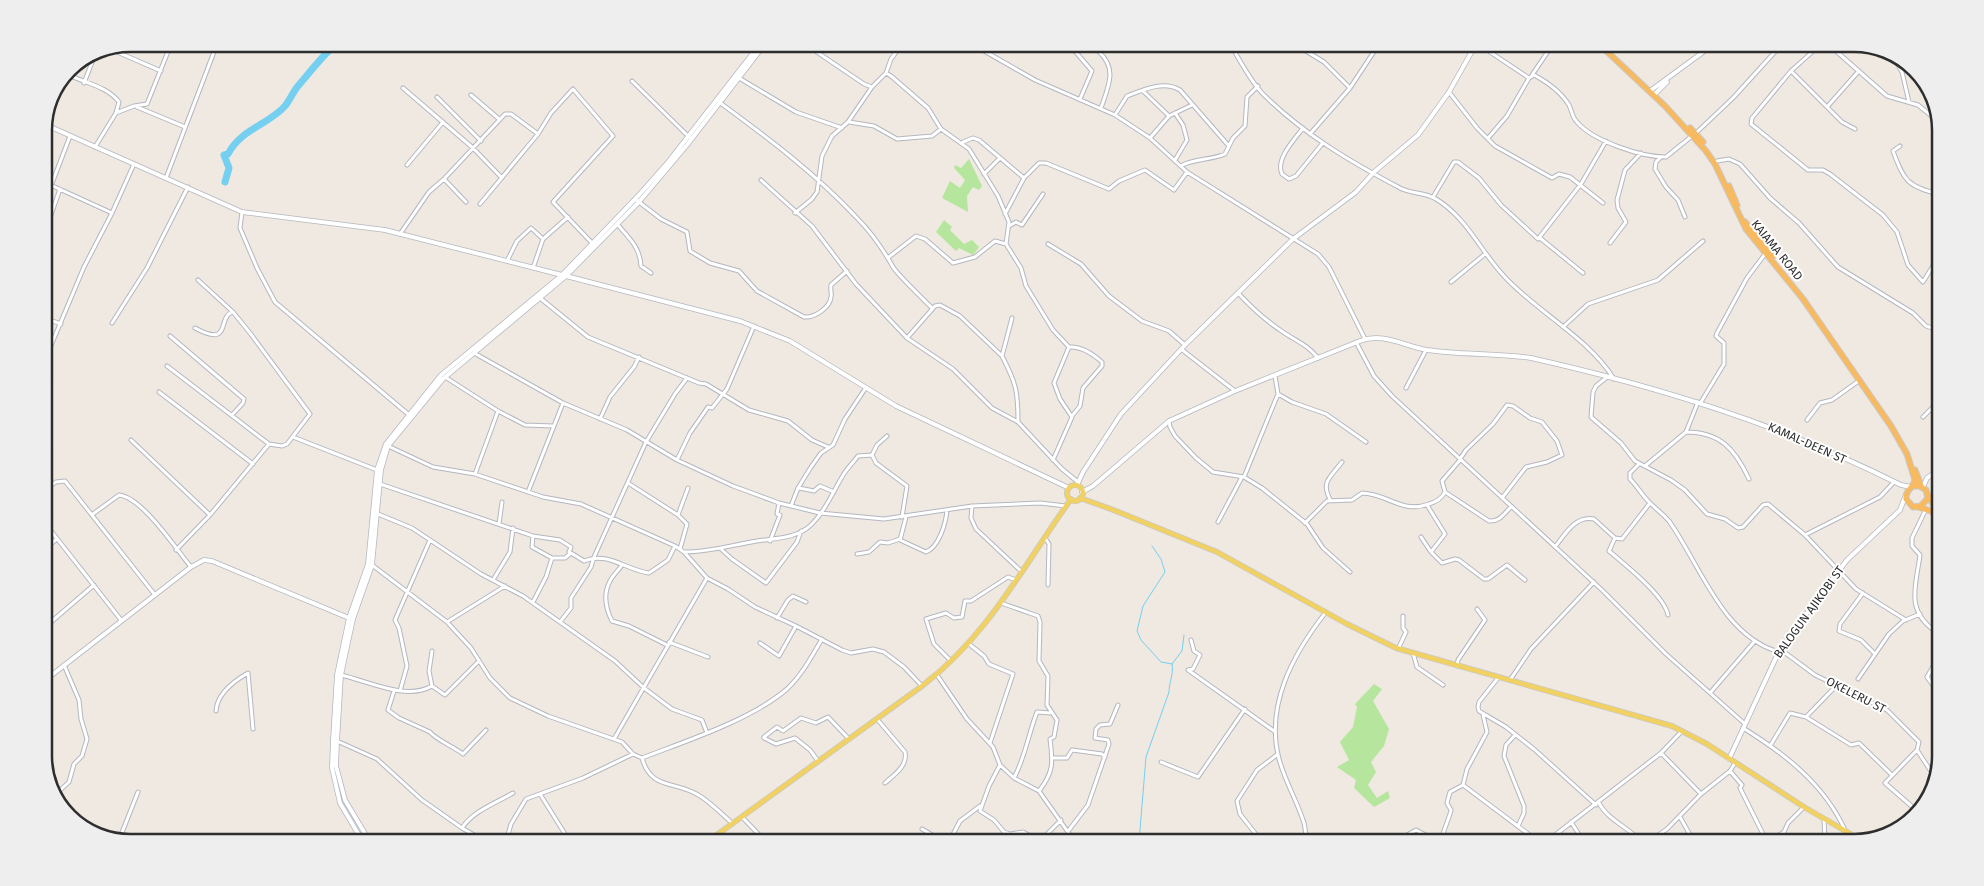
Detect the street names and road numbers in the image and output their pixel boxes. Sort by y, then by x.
street label: KAIAMA ROAD [1748,217,1806,283]
street label: KAMAL-DEEN ST [1766,419,1849,467]
street label: BALOGUN AJIKOBI ST [1771,563,1848,661]
street label: OKELERU ST [1824,674,1889,716]

